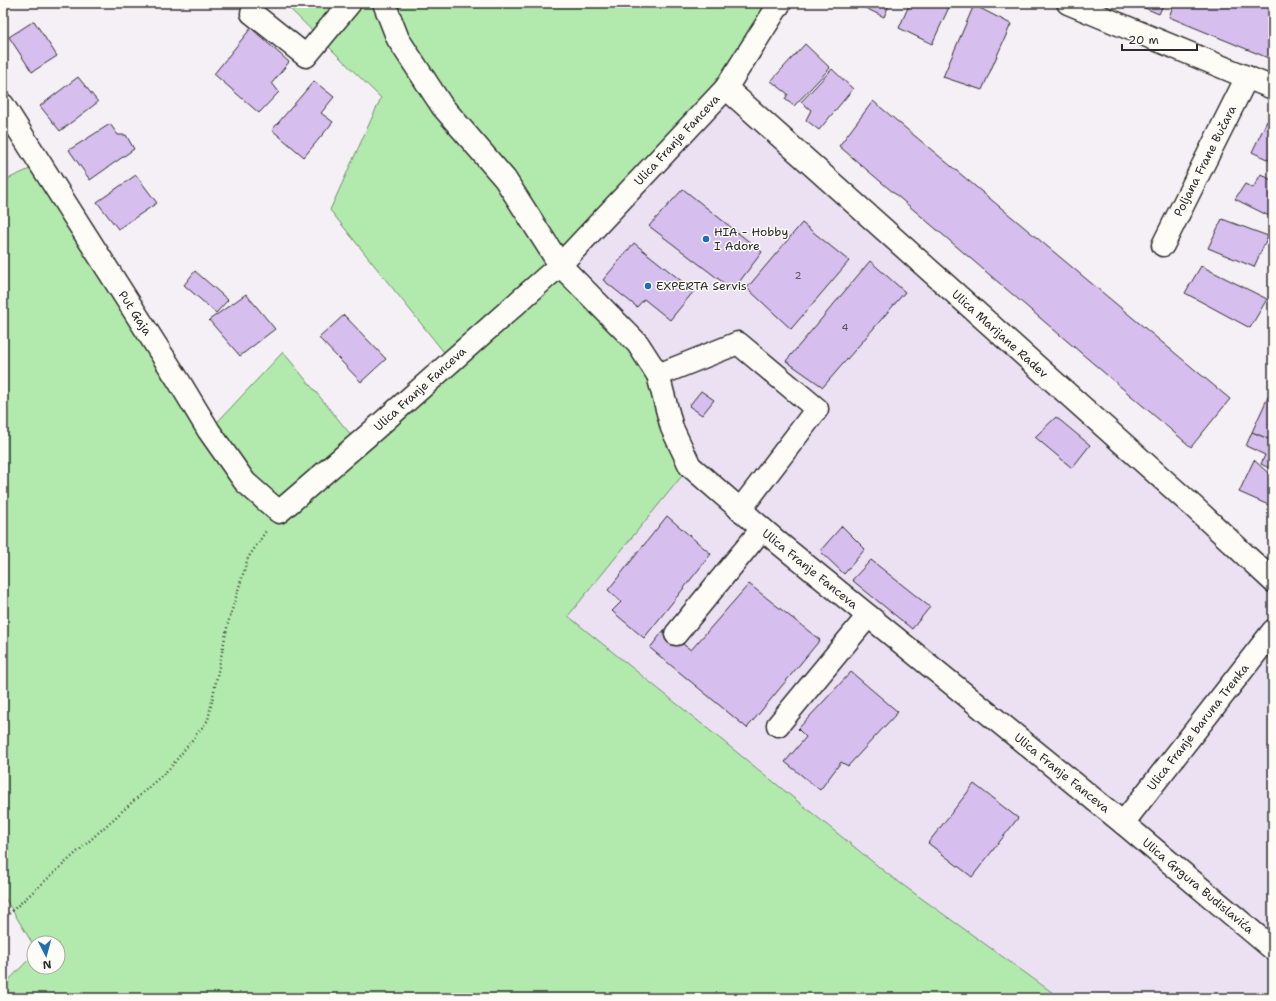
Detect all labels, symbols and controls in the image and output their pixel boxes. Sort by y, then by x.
scale bar [1122,26,1197,52]
text: 20 m [1128,32,1159,48]
street label: Ulica Franje Fanceva [631,91,724,189]
street label: Poljana Frane Bučara [1170,102,1240,219]
place label: HIA - Hobby I Adore [714,224,788,254]
marker: HIA - Hobby I Adore [701,234,711,244]
house number: 2 [795,269,802,282]
place label: EXPERTA Servis [656,278,747,294]
marker: EXPERTA Servis [643,281,653,291]
street label: Ulica Marijane Radev [948,286,1052,382]
street label: Put Gaja [115,288,156,339]
house number: 4 [842,321,849,334]
street label: Ulica Franje Fanceva [370,343,470,435]
street label: Ulica Franje Fanceva [759,525,862,613]
street label: Ulica Franje baruna Trenka [1143,660,1253,794]
street label: Ulica Franje Fanceva [1011,729,1114,817]
street label: Ulica Grgura Budislavića [1139,835,1257,938]
north arrow [26,935,66,975]
text: N [42,957,52,972]

